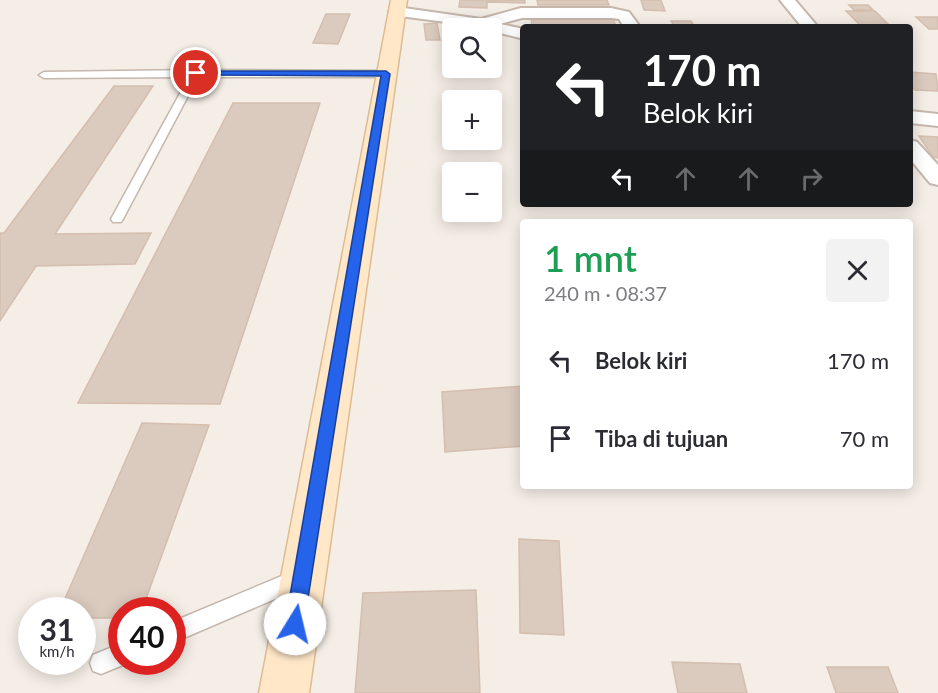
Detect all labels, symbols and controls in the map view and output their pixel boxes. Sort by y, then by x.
map controls [442,18,502,222]
button: search [442,18,502,78]
text: 170 m [643,45,761,95]
pin [170,47,221,98]
icon: left [544,48,622,126]
icon: arrive [179,56,212,89]
button: + [442,90,502,150]
text: Belok kiri [643,96,753,129]
button: − [442,162,502,222]
icon: left [606,162,639,195]
icon: ahead [669,162,702,195]
icon: ahead [732,162,765,195]
icon: right [795,162,828,195]
text: 1 mnt [544,236,637,280]
button: close [826,239,889,302]
text: 240 m · 08:37 [544,281,667,305]
icon: left [544,344,577,377]
text: Belok kiri [595,347,687,374]
text: 170 m [827,347,889,374]
icon: arrive [544,422,577,455]
text: Tiba di tujuan [595,425,728,452]
text: 70 m [840,425,889,452]
position arrow [263,592,327,656]
speed limit sign: 40 [108,597,186,675]
text: 31 [40,611,74,647]
text: km/h [39,642,75,660]

